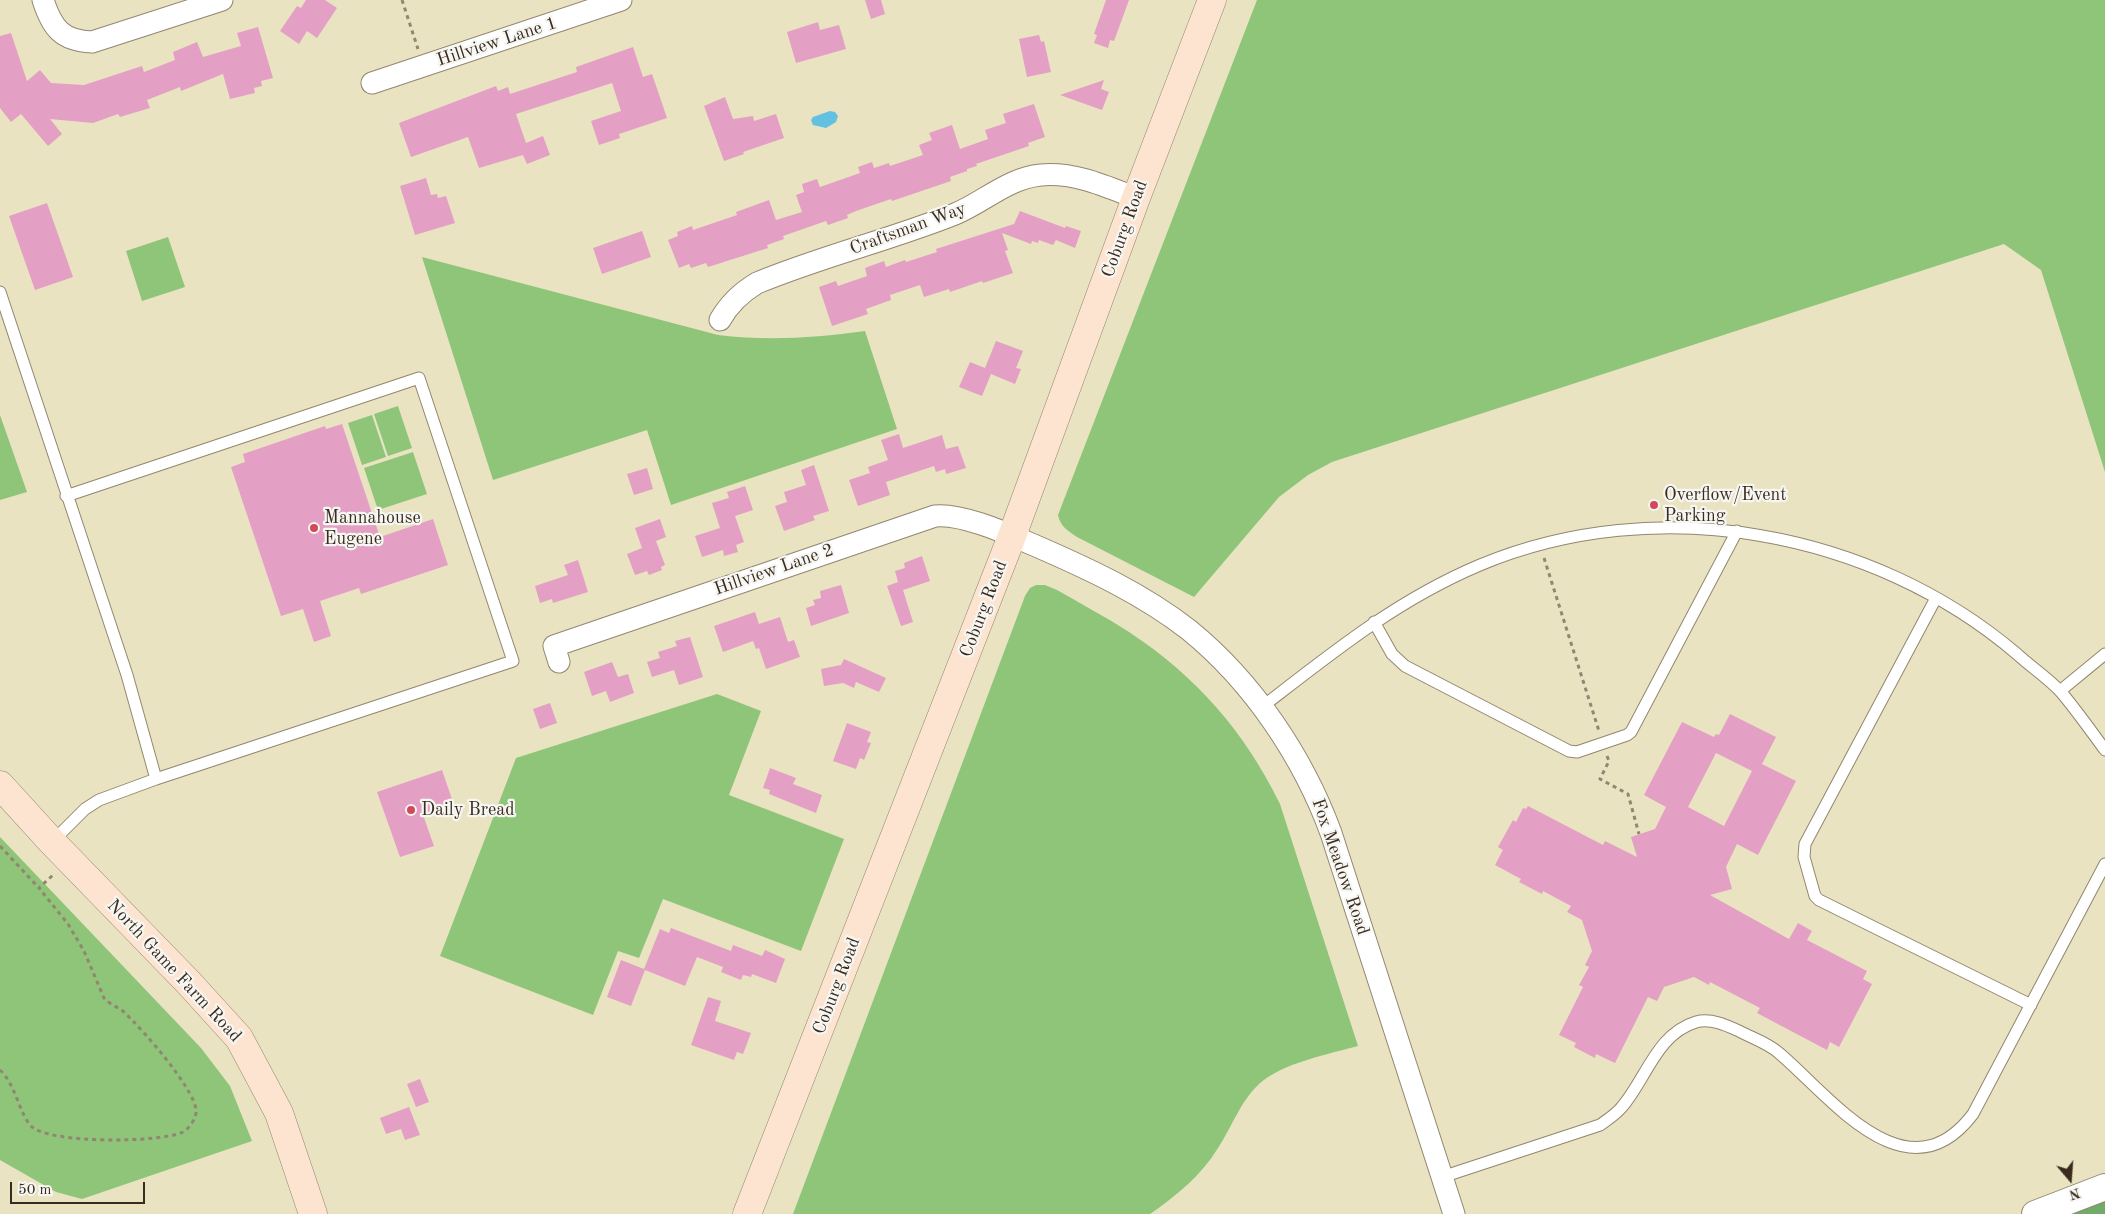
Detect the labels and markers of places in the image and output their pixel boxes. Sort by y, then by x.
place label: Overflow/Event Parking [1664,484,1787,526]
marker: Overflow/Event Parking [1648,499,1660,511]
place label: Mannahouse Eugene [324,507,421,550]
marker: Mannahouse Eugene [308,522,320,534]
place label: Daily Bread [421,799,515,821]
marker: Daily Bread [405,804,417,816]

